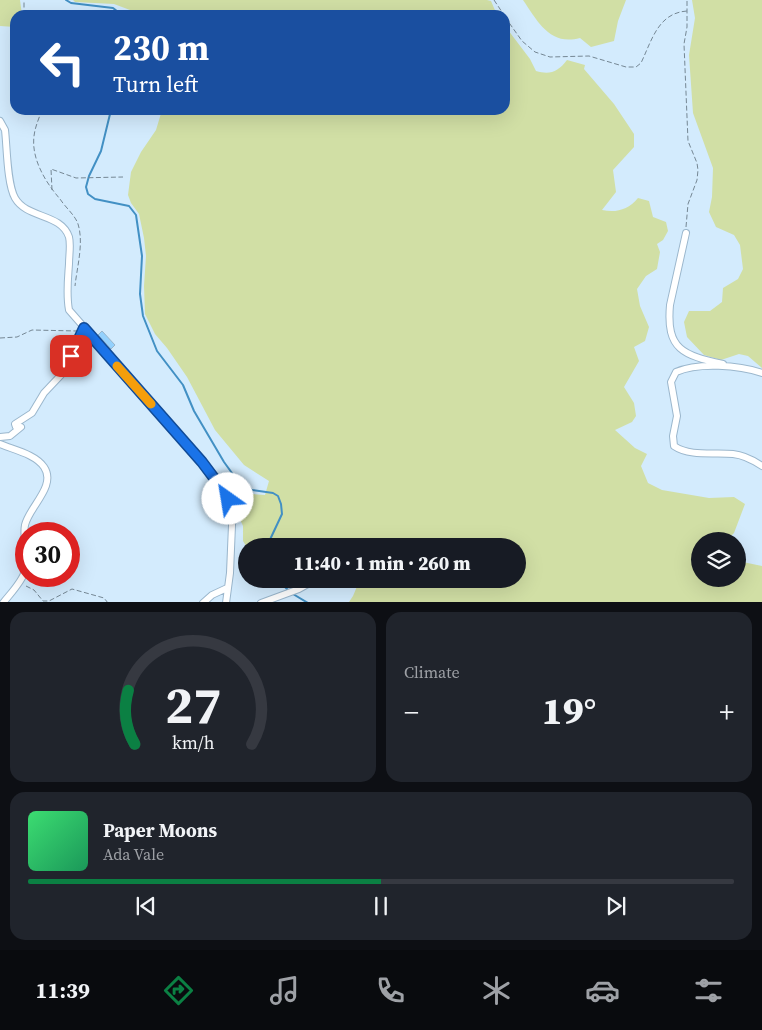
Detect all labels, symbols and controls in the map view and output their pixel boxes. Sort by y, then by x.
text: 230 m [113,24,209,72]
icon: left [30,30,95,95]
text: Turn left [113,69,198,99]
pin [50,335,92,377]
icon: arrive [57,342,85,370]
position arrow [201,472,253,524]
speed limit sign: 30 [15,522,80,587]
map controls [691,532,746,587]
button: layers [691,532,746,587]
text: 11:40 · 1 min · 260 m [293,550,471,576]
text: Climate [404,661,460,683]
text: 27 [165,669,221,740]
text: 19° [542,685,596,737]
text: − [404,693,419,731]
text: + [719,693,734,731]
text: km/h [172,730,215,755]
text: Paper Moons [103,817,217,843]
text: Ada Vale [103,843,164,865]
icon: previous [132,892,160,920]
icon: pause [367,892,395,920]
icon: next [602,892,630,920]
icon: directions [161,973,196,1008]
icon: music [267,973,302,1008]
icon: phone [373,973,408,1008]
icon: climate [479,973,514,1008]
icon: car [585,973,620,1008]
icon: filters [691,973,726,1008]
text: 11:39 [36,975,90,1005]

